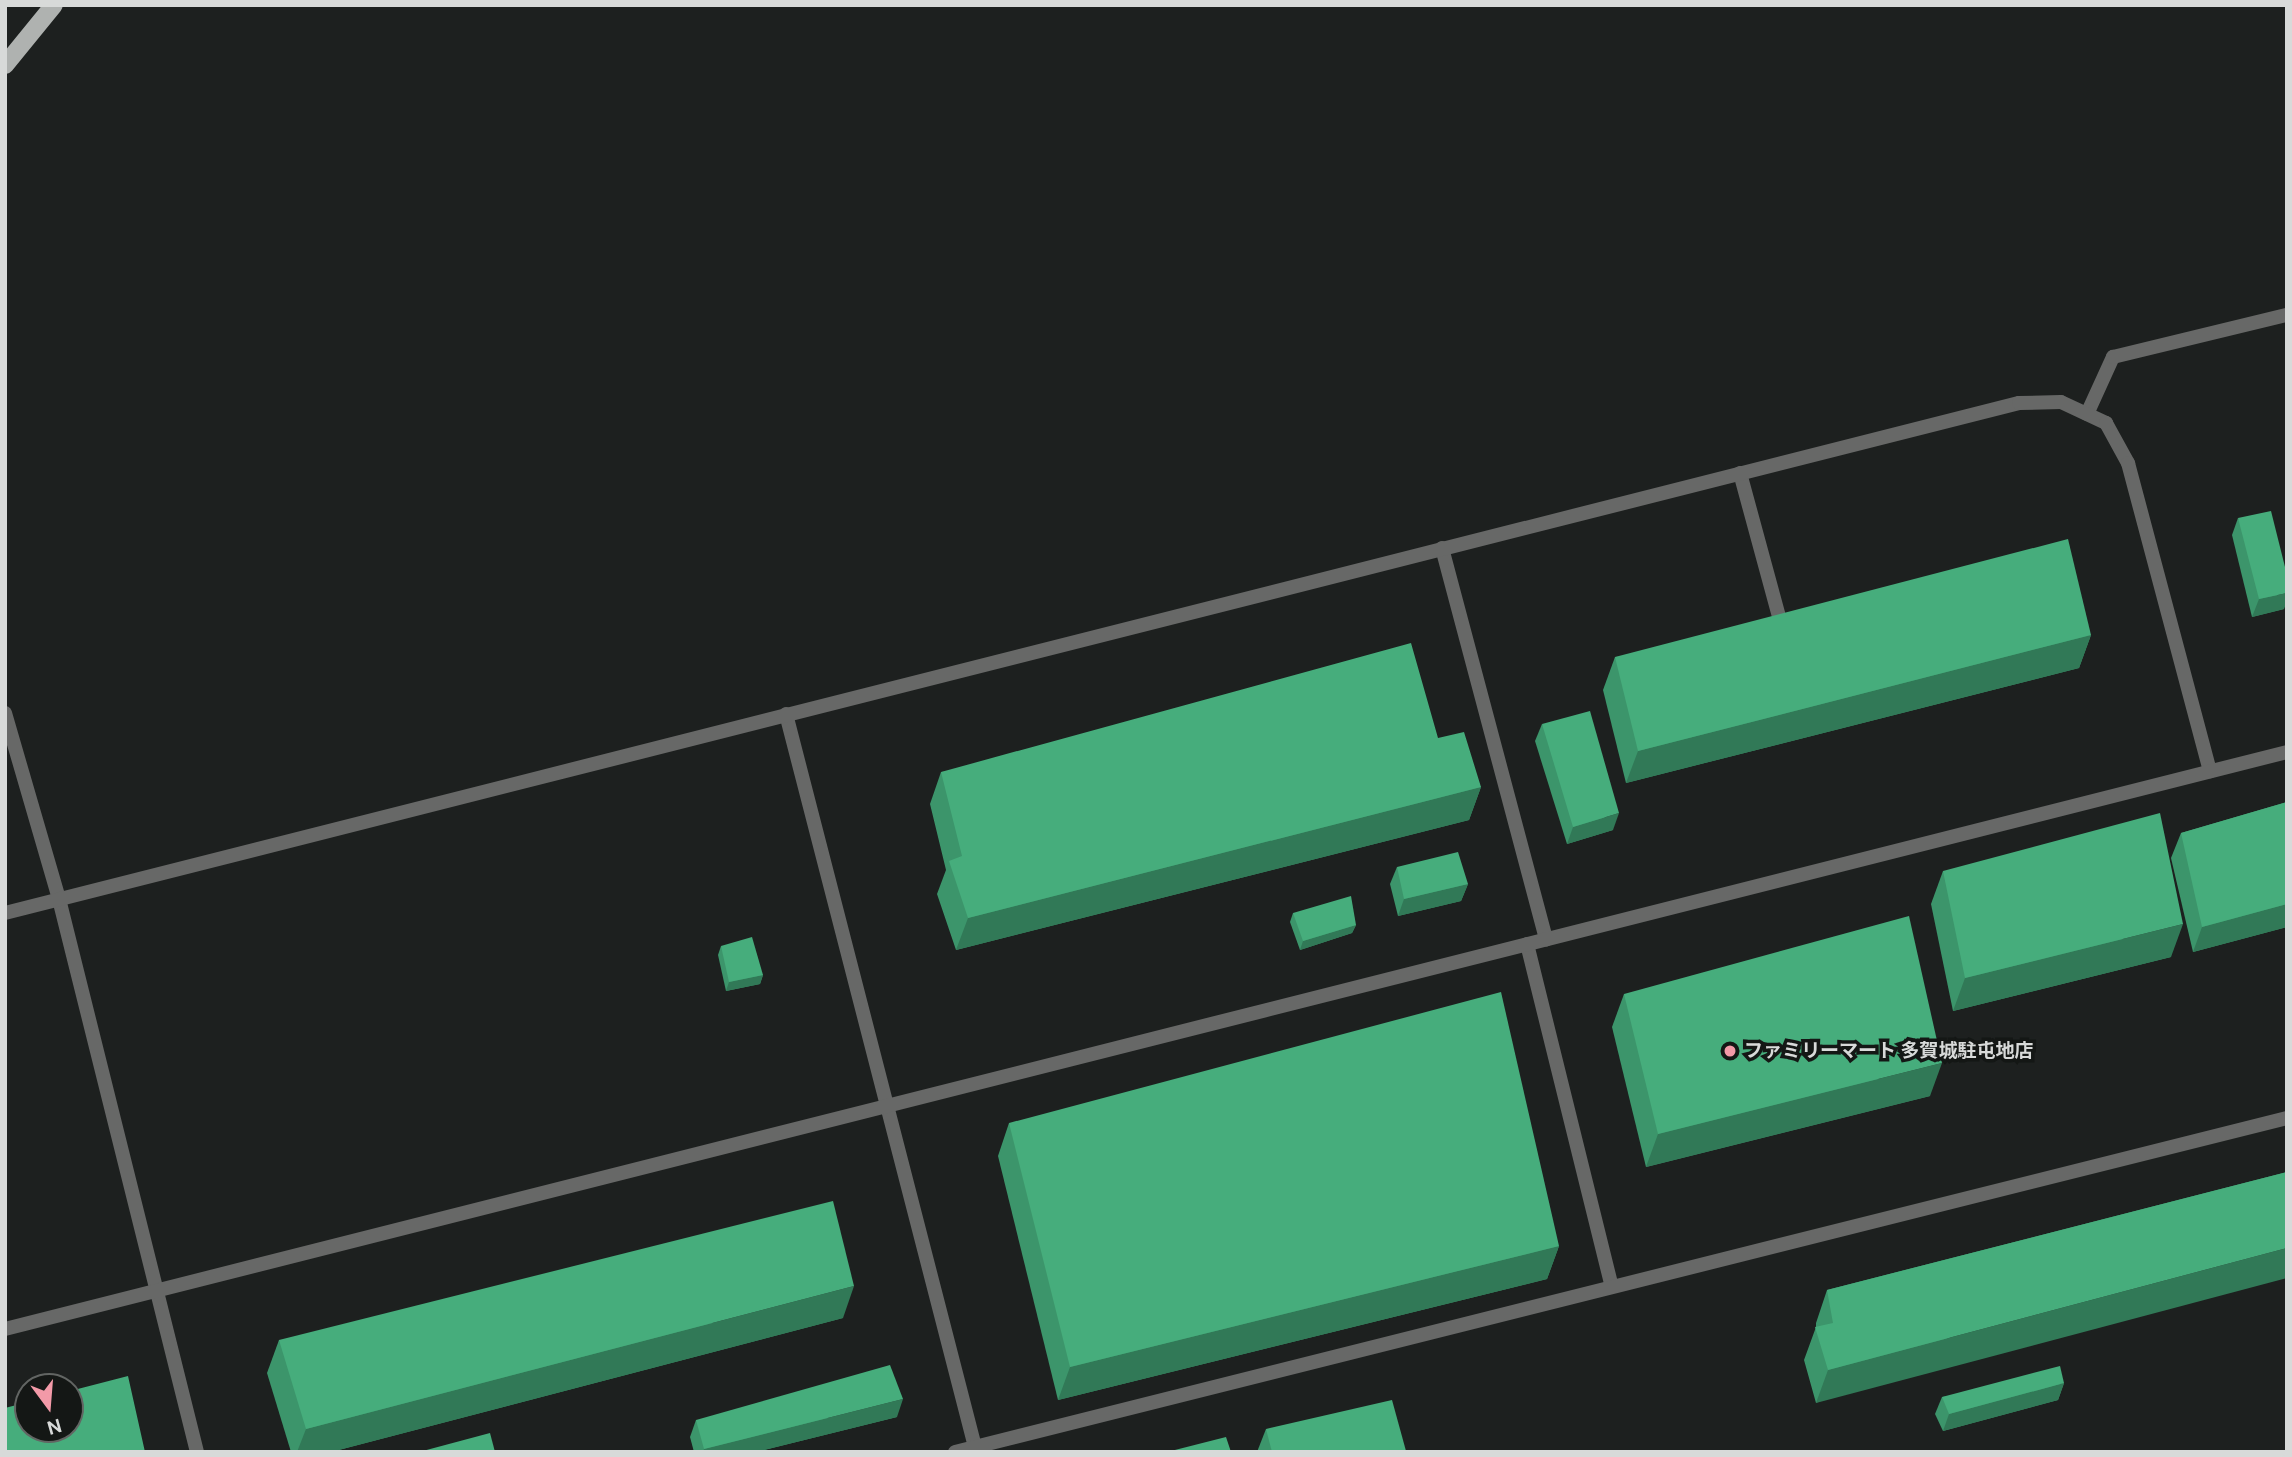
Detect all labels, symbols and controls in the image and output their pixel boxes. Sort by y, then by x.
place label: ファミリーマート 多賀城駐屯地店 [1744,1040,2033,1062]
marker: ファミリーマート 多賀城駐屯地店 [1722,1043,1738,1059]
north arrow [14,1373,84,1443]
text: N [44,1413,64,1441]

